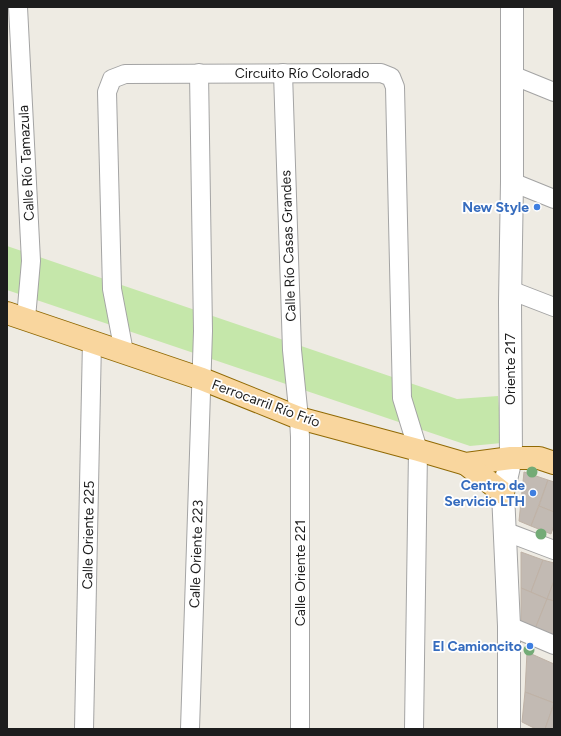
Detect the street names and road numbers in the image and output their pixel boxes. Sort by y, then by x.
street label: Circuito Río Colorado [235,65,369,82]
street label: Calle Río Tamazula [15,105,38,221]
street label: Calle Río Casas Grandes [277,170,300,322]
street label: Oriente 217 [502,333,519,405]
street label: Ferrocarril Río Frío [209,376,322,431]
street label: Calle Oriente 225 [79,480,98,590]
street label: Calle Oriente 223 [186,500,207,608]
street label: Calle Oriente 221 [292,520,309,626]

